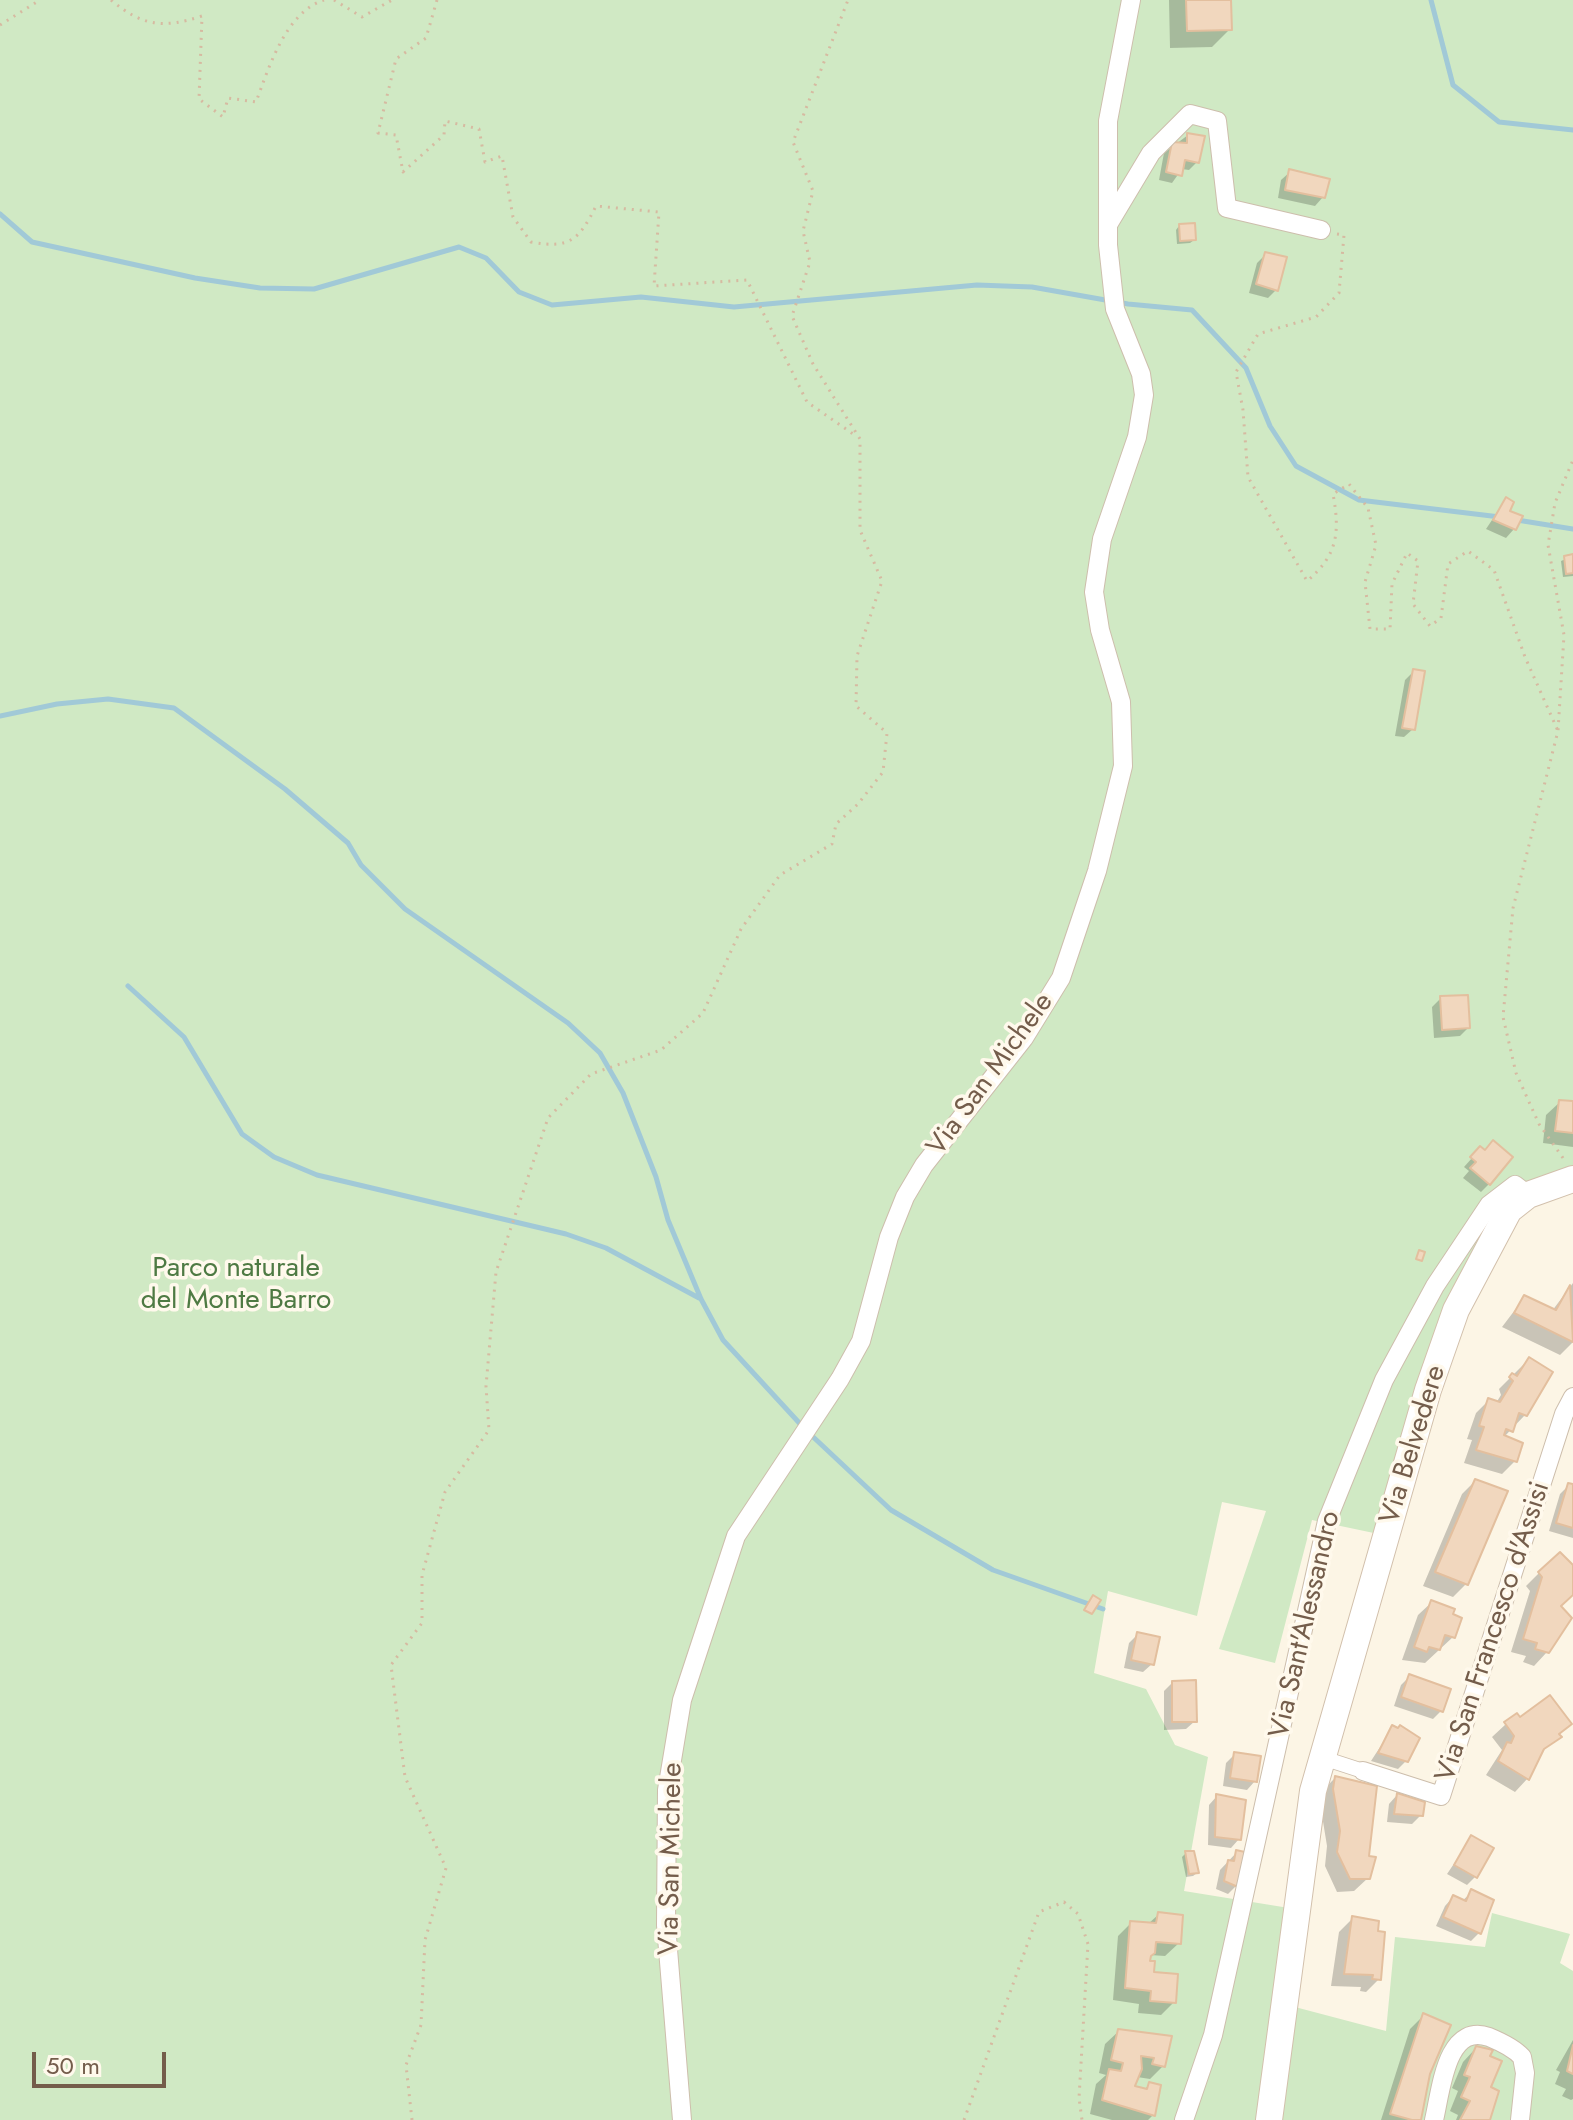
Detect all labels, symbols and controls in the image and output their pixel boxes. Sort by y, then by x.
street label: Via San Michele [921,987,1061,1163]
park label: Parco naturale del Monte Barro [141,1252,331,1318]
street label: Via Belvedere [1374,1361,1454,1529]
street label: Via San Francesco d'Assisi [1430,1478,1558,1786]
street label: Via Sant'Alessandro [1264,1508,1348,1742]
street label: Via San Michele [654,1762,690,1956]
scale bar [36,2036,170,2086]
text: 50 m [46,2048,100,2083]

